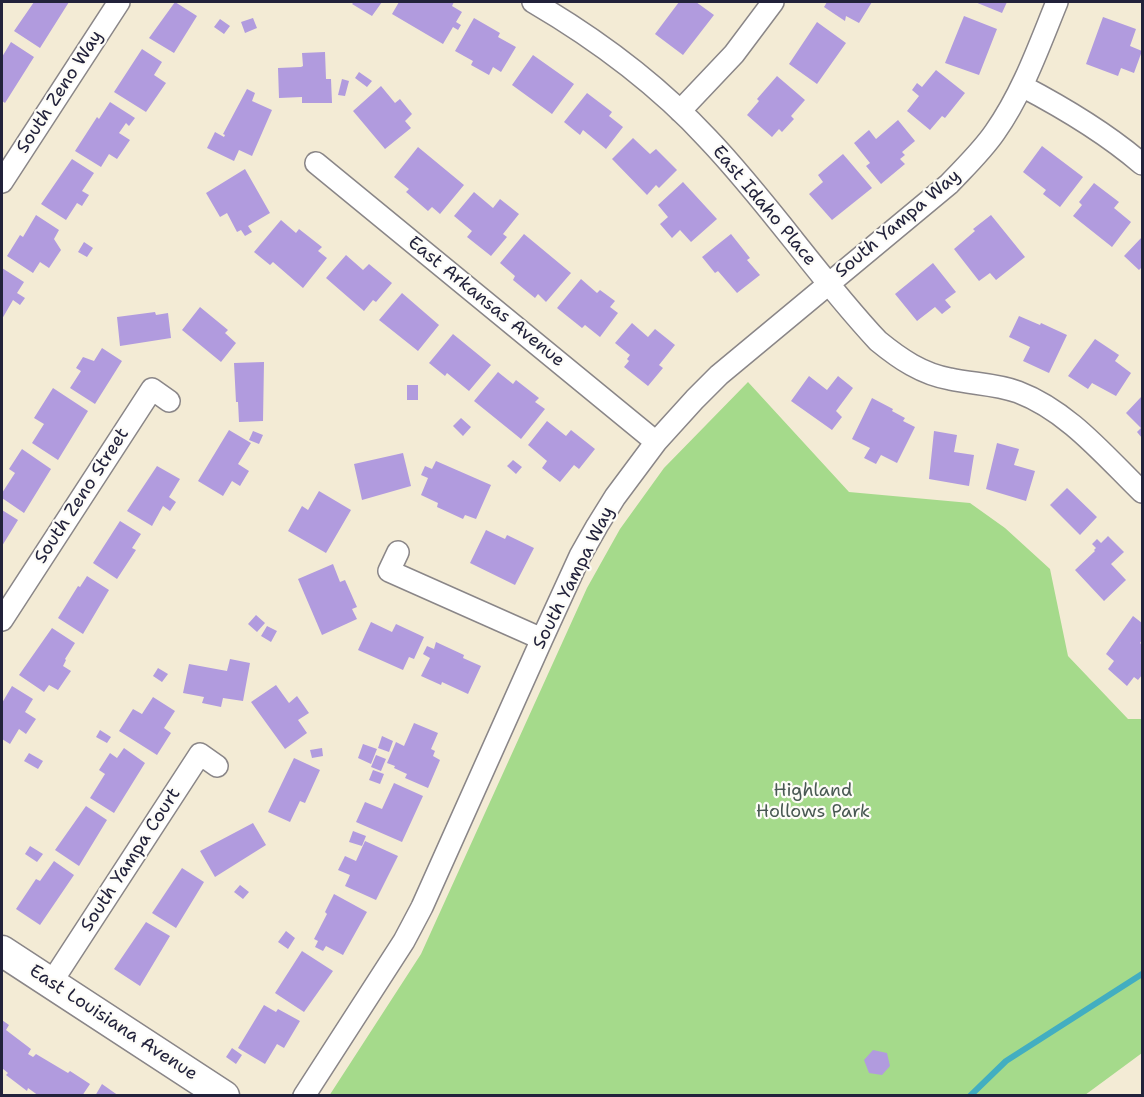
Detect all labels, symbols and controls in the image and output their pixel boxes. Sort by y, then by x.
street label: South Zeno Way [12,27,108,157]
street label: East Idaho Place [707,142,821,270]
street label: South Yampa Way [831,165,965,283]
street label: East Arkansas Avenue [403,232,569,372]
street label: South Zeno Street [30,424,134,568]
street label: South Yampa Way [529,503,619,653]
park label: Highland Hollows Park [756,780,870,822]
street label: South Yampa Court [77,784,185,936]
street label: East Louisiana Avenue [25,961,201,1085]

